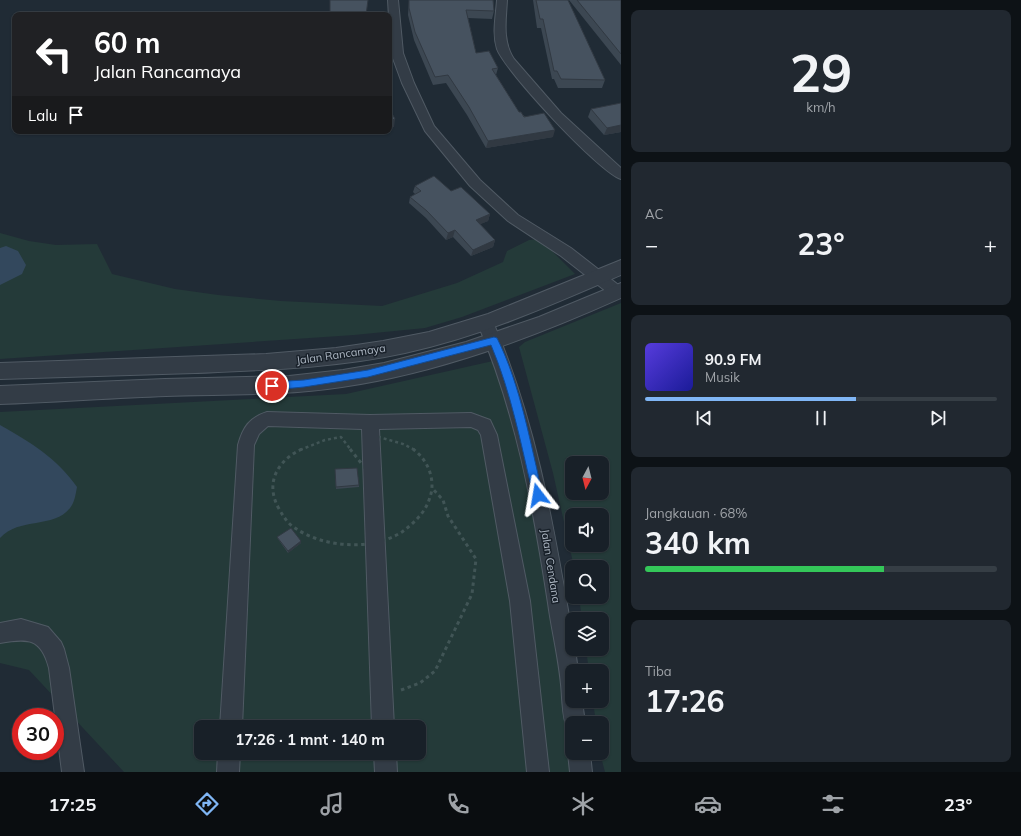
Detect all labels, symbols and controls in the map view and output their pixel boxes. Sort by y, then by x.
text: 60 m [94,25,160,60]
icon: left [28,28,80,80]
text: 29 [790,40,852,105]
text: Jalan Rancamaya [94,60,241,83]
text: km/h [806,99,836,115]
icon: arrive [65,104,87,126]
text: Lalu [28,106,57,125]
text: AC [645,206,663,222]
text: 23° [797,225,845,263]
text: − [645,231,658,259]
text: + [984,231,997,259]
street label: Jalan Rancamaya [295,341,387,367]
text: 90.9 FM [705,350,761,369]
pin [255,369,289,403]
text: Musik [705,369,740,385]
icon: arrive [261,375,283,397]
icon: previous [693,407,715,429]
icon: pause [810,407,832,429]
icon: next [927,407,949,429]
north arrow [565,456,609,500]
map controls [565,456,609,760]
position arrow [517,474,559,516]
text: Jangkauan · 68% [645,505,747,521]
button: sound [565,508,609,552]
text: 340 km [645,524,751,562]
street label: Jalan Cendana [538,528,564,604]
button: search [565,560,609,604]
button: layers [565,612,609,656]
text: Tiba [645,663,672,679]
button: + [565,664,609,708]
text: 17:26 [645,682,724,720]
speed limit sign: 30 [12,708,64,760]
button: − [565,716,609,760]
text: 17:26 · 1 mnt · 140 m [235,730,385,749]
icon: directions [193,790,221,818]
icon: music [318,790,346,818]
icon: phone [444,790,472,818]
icon: climate [569,790,597,818]
icon: car [694,790,722,818]
icon: filters [819,790,847,818]
text: 17:25 [49,793,96,816]
text: 23° [944,793,972,816]

